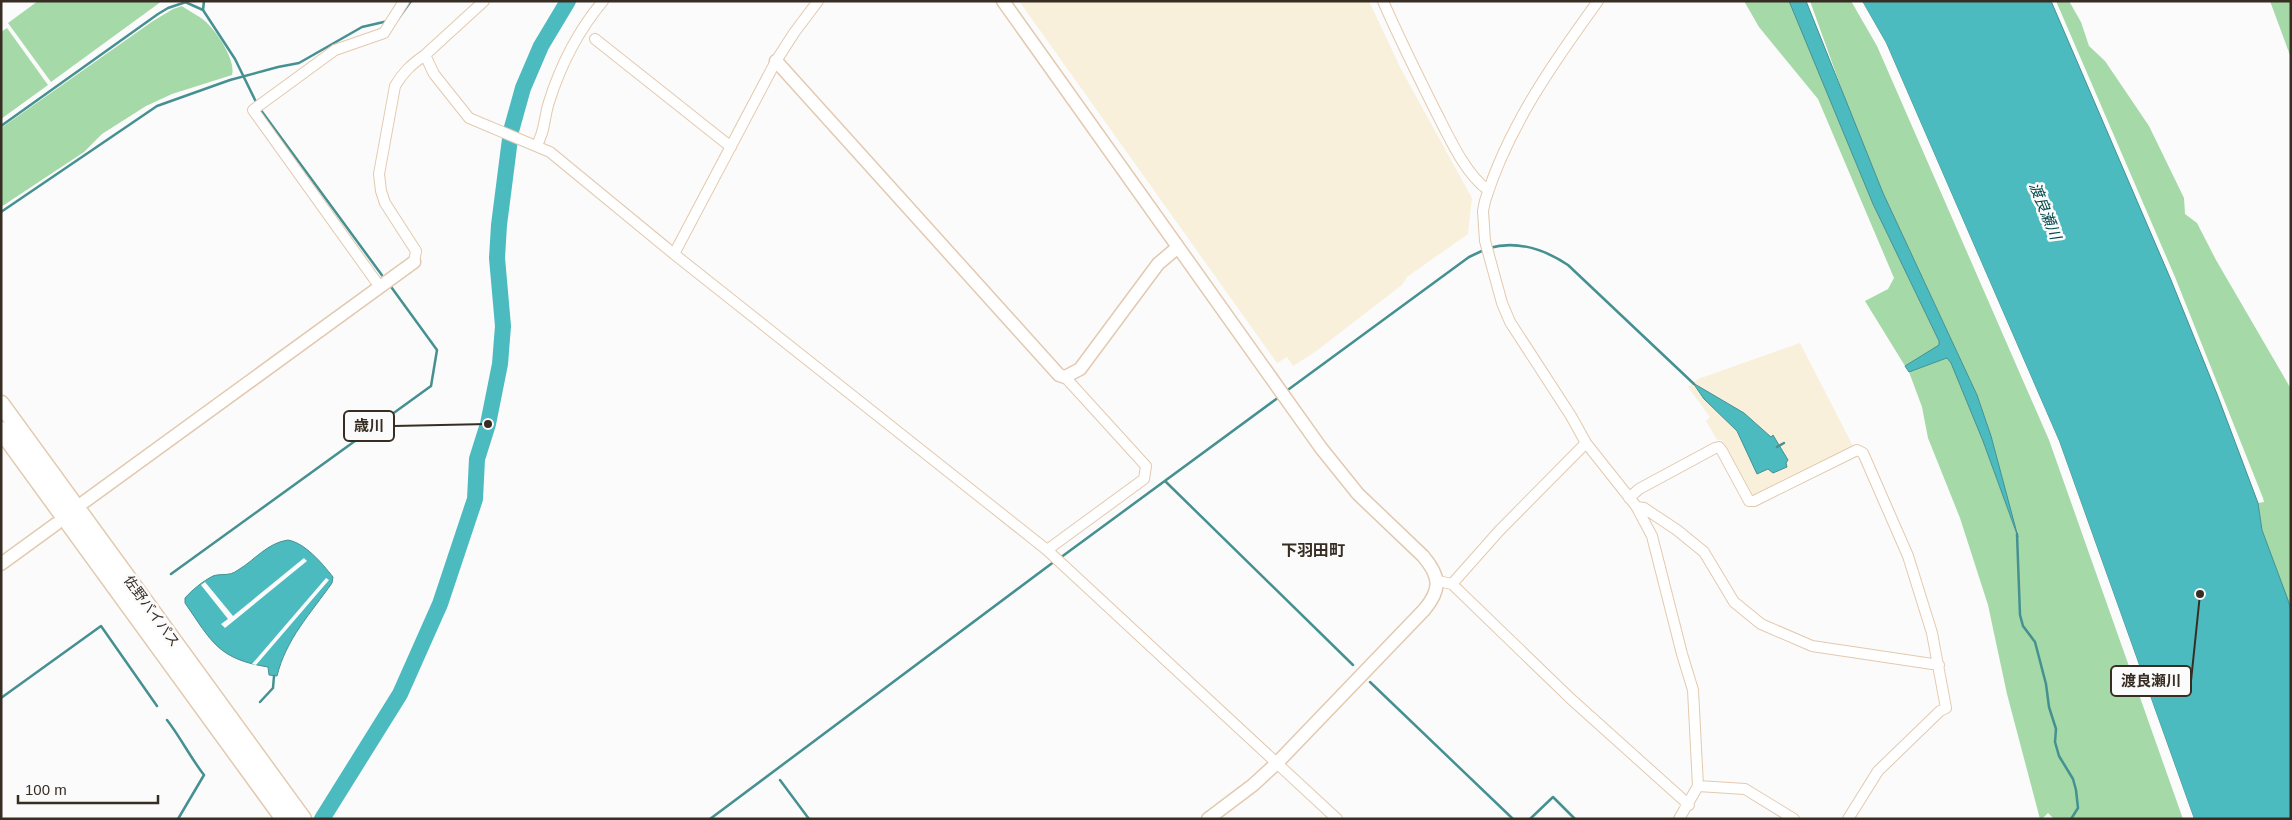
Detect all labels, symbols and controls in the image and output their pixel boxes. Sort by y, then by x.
water label: 渡良瀬川 [2026,180,2065,244]
callout: 歳川 [344,411,394,441]
text: 歳川 [354,417,384,434]
district label: 下羽田町 [1281,542,1345,559]
street label: 佐野バイパス [121,572,183,650]
callout: 渡良瀬川 [2111,666,2191,696]
text: 渡良瀬川 [2121,672,2181,689]
scale bar [18,772,158,804]
text: 100 m [25,781,67,798]

